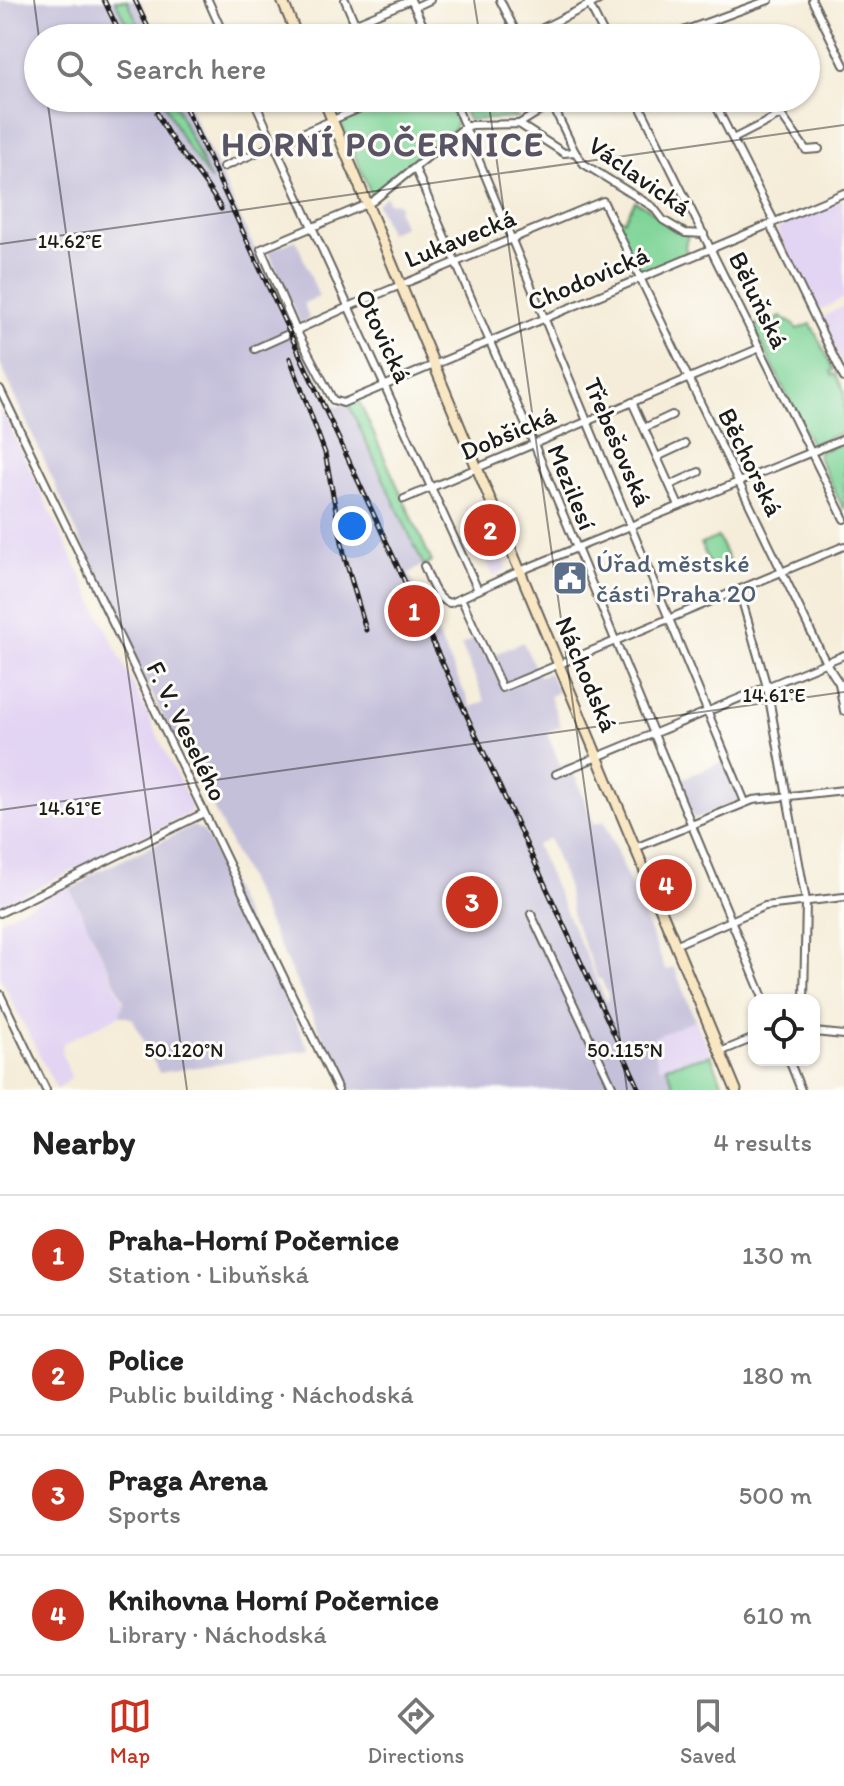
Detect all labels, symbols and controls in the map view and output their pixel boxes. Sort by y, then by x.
search box [24,24,820,112]
icon: search [52,46,96,90]
text: Search here [116,50,266,87]
district label: HORNÍ POČERNICE [221,124,545,165]
street label: Václavická [582,129,698,223]
street label: Lukavecká [400,201,521,275]
text: 14.62°E [38,229,102,253]
street label: Chodovická [522,238,654,318]
street label: Běluňská [722,246,796,354]
street label: Otovická [348,284,420,388]
street label: Třebešovská [577,373,660,512]
street label: Dobšická [455,398,561,467]
street label: Běchorská [711,403,791,522]
street label: Mezilesí [540,439,604,535]
pin: 2 [464,500,516,560]
your location [332,506,372,546]
place label: Úřad městské části Praha 20 [596,547,757,609]
public building icon: Úřad městské části Praha 20 [551,559,589,597]
pin: 1 [388,581,440,641]
street label: Náchodská [548,611,626,737]
street label: F. V. Veselého [139,656,235,806]
text: 14.61°E [742,683,806,707]
text: 14.61°E [38,796,102,820]
pin: 4 [640,855,692,915]
pin: 3 [446,872,498,932]
map controls [748,994,820,1066]
button: locate [748,994,820,1066]
text: 50.120°N [144,1038,224,1062]
text: 50.115°N [587,1038,663,1062]
text: Nearby [32,1122,135,1163]
text: 4 results [713,1126,812,1158]
text: Praha-Horní Počernice [108,1221,399,1258]
text: 1 [52,1239,64,1271]
text: 130 m [742,1239,812,1271]
text: Station · Libuňská [108,1258,309,1290]
text: Police [108,1341,184,1378]
text: 2 [51,1359,65,1391]
text: 180 m [742,1359,812,1391]
text: Public building · Náchodská [108,1378,414,1410]
text: Praga Arena [108,1461,268,1498]
text: 3 [51,1479,65,1511]
text: 500 m [739,1479,812,1511]
text: Sports [108,1498,181,1530]
text: Knihovna Horní Počernice [108,1581,439,1618]
text: 4 [50,1599,66,1631]
text: 610 m [742,1599,812,1631]
text: Library · Náchodská [108,1618,327,1650]
tab: Map [108,1694,152,1769]
tab: Directions [368,1694,464,1769]
tab: Saved [680,1694,736,1769]

